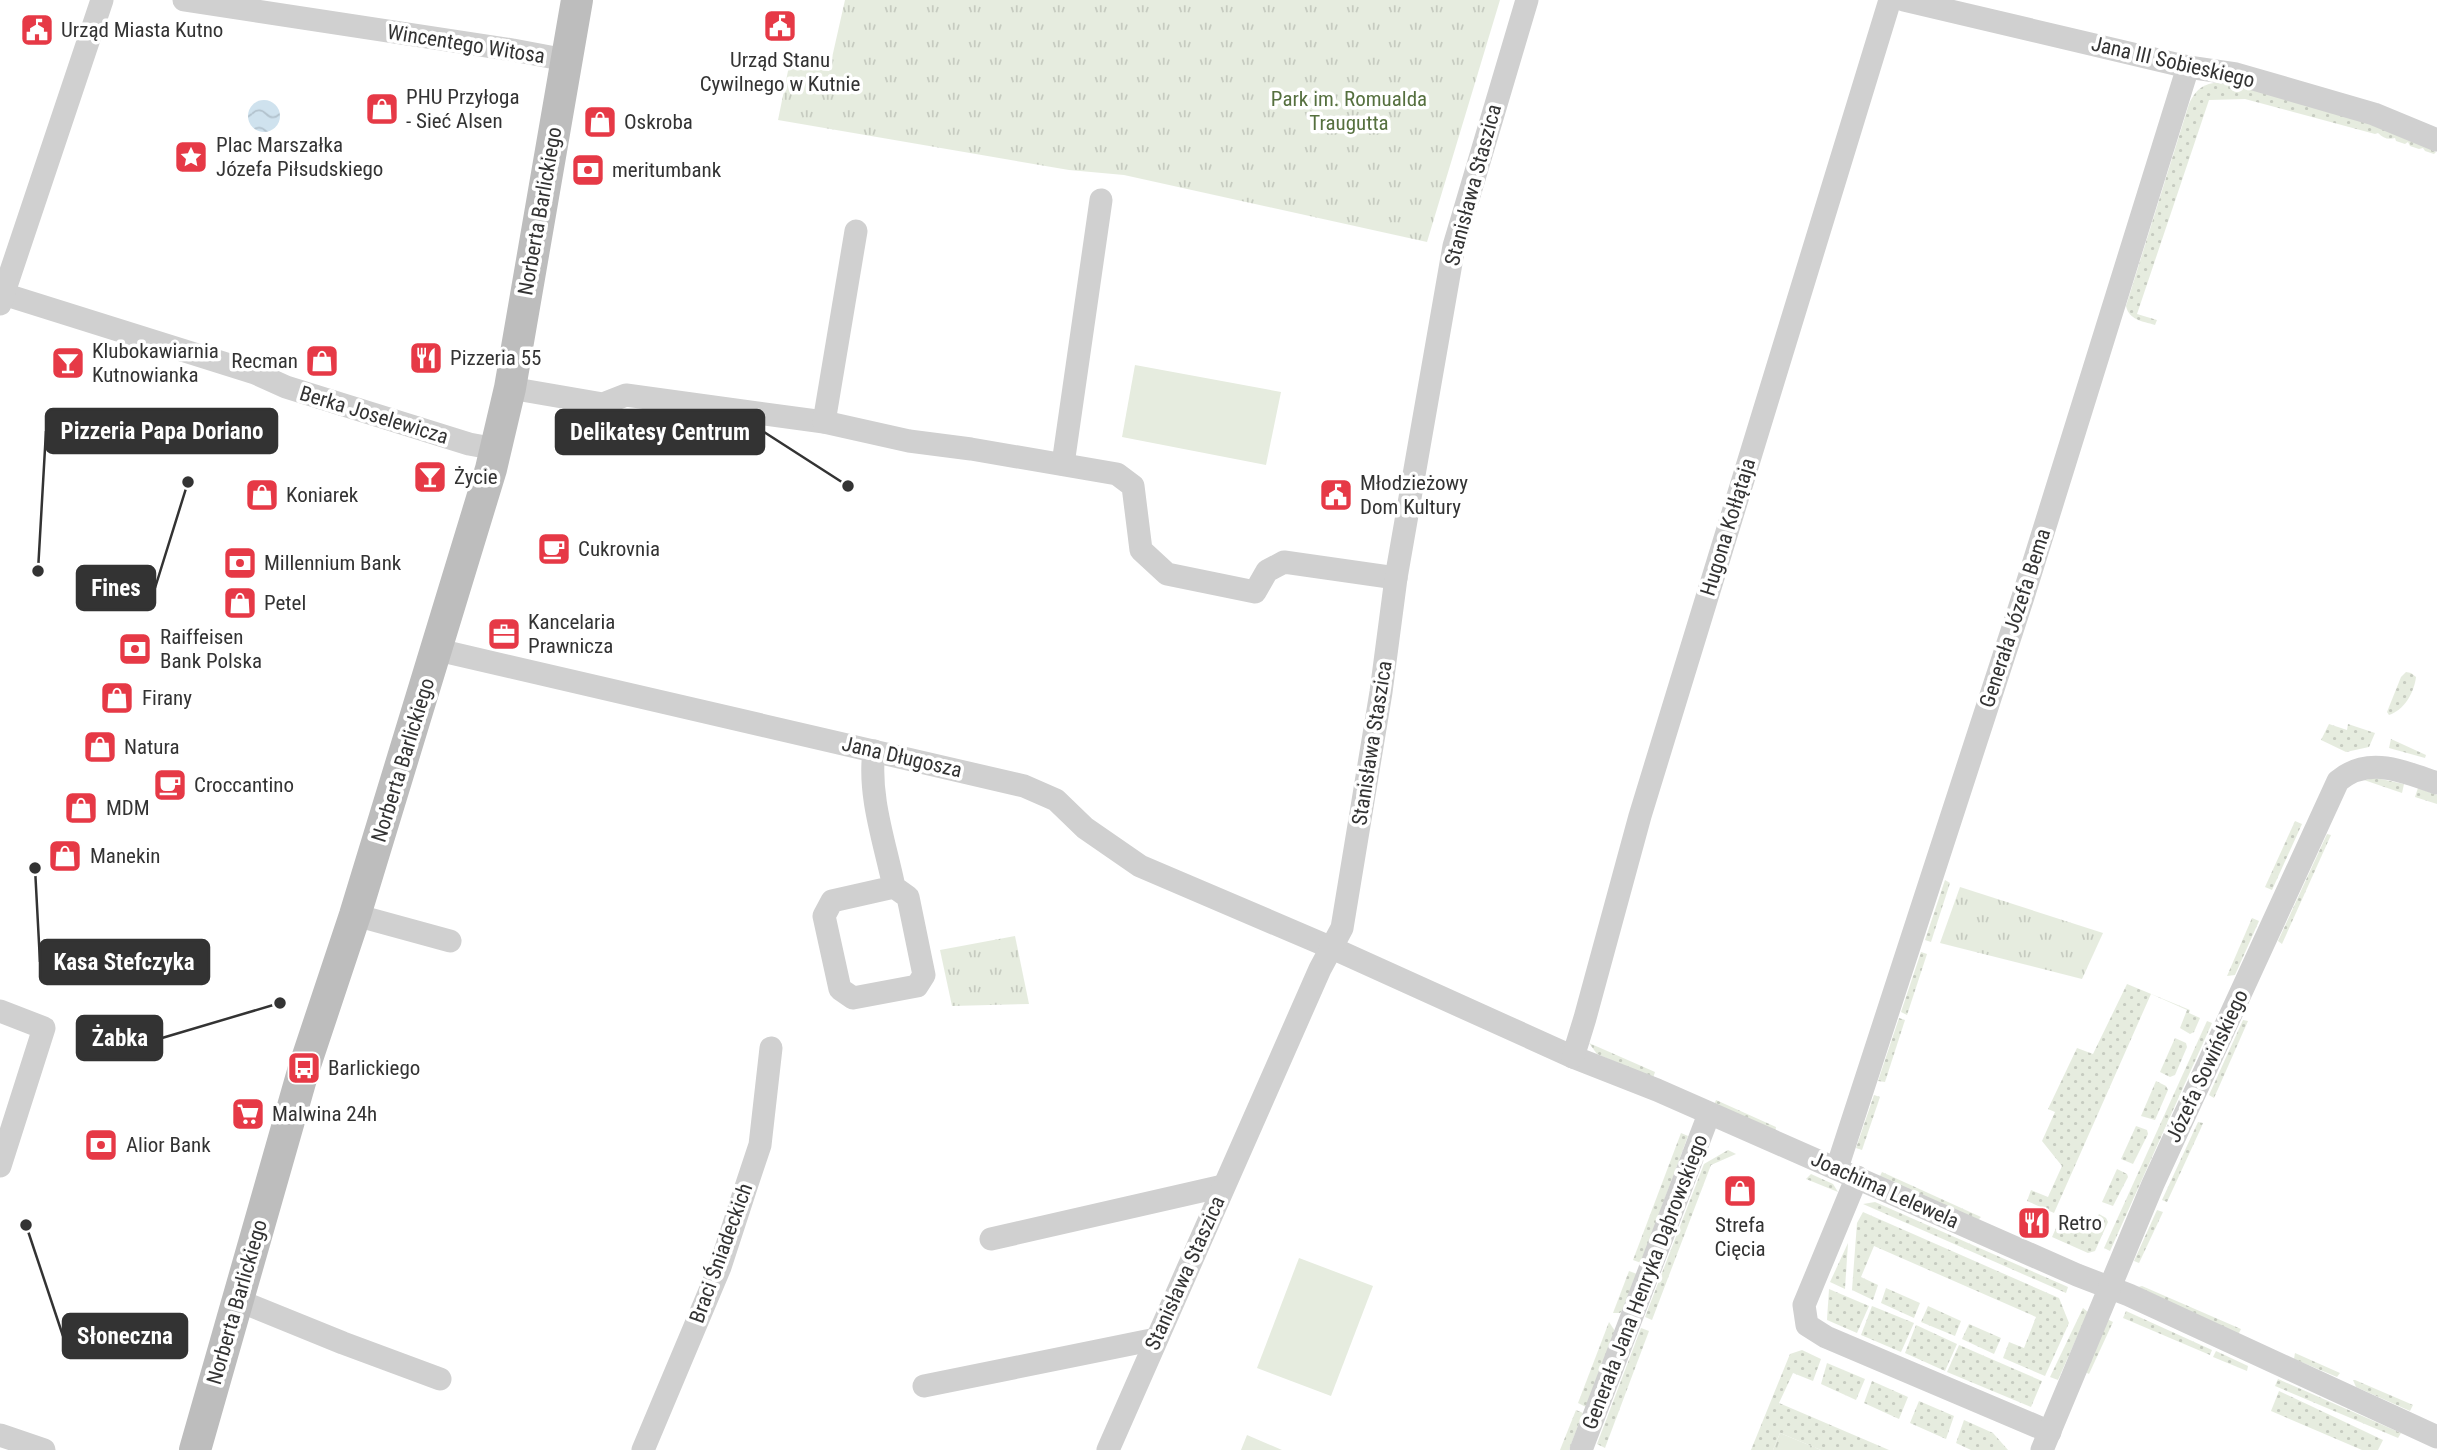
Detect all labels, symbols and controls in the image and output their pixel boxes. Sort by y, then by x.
public building icon: Urząd Stanu Cywilnego w Kutnie [761,7,799,45]
public building icon: Urząd Miasta Kutno [18,11,56,49]
place label: Urząd Miasta Kutno [61,18,223,42]
street label: Wincentego Witosa [385,20,547,68]
street label: Jana III Sobieskiego [2089,32,2257,92]
place label: Urząd Stanu Cywilnego w Kutnie [700,48,860,96]
place label: PHU Przyłoga - Sieć Alsen [406,85,520,133]
park label: Park im. Romualda Traugutta [1271,87,1427,135]
shop icon: PHU Przyłoga - Sieć Alsen [363,90,401,128]
street label: Stanisława Staszica [1440,102,1506,268]
shop icon: Oskroba [581,103,619,141]
place label: Oskroba [624,110,693,134]
street label: Norberta Barlickiego [513,125,567,297]
place label: Plac Marszałka Józefa Piłsudskiego [216,133,383,181]
place icon: Plac Marszałka Józefa Piłsudskiego [172,138,210,176]
bank icon: meritumbank [569,151,607,189]
place label: meritumbank [612,158,722,182]
place label: Klubokawiarnia Kutnowianka [92,339,219,387]
restaurant icon: Pizzeria 55 [407,339,445,377]
shop icon: Recman [303,342,341,380]
bar icon: Klubokawiarnia Kutnowianka [49,344,87,382]
place label: Pizzeria 55 [450,346,541,370]
place label: Recman [231,349,298,373]
street label: Berka Joselewicza [297,381,451,449]
callout: Pizzeria Papa Doriano [46,409,277,453]
callout: Delikatesy Centrum [556,410,764,454]
text: Pizzeria Papa Doriano [61,418,263,445]
text: Delikatesy Centrum [570,419,750,446]
street label: Hugona Kołłątaja [1696,455,1760,599]
bar icon: Życie [411,458,449,496]
place label: Życie [454,465,498,489]
place label: Młodzieżowy Dom Kultury [1360,471,1468,519]
shop icon: Koniarek [243,476,281,514]
public building icon: Młodzieżowy Dom Kultury [1317,476,1355,514]
place label: Koniarek [286,483,359,507]
street label: Generała Józefa Bema [1975,526,2055,710]
cafe icon: Cukrovnia [535,530,573,568]
place label: Cukrovnia [578,537,660,561]
bank icon: Millennium Bank [221,544,259,582]
place label: Millennium Bank [264,551,402,575]
callout: Fines [77,566,155,610]
text: Fines [91,575,141,602]
shop icon: Petel [221,584,259,622]
place label: Petel [264,591,306,615]
place label: Kancelaria Prawnicza [528,610,615,658]
office icon: Kancelaria Prawnicza [485,615,523,653]
place label: Raiffeisen Bank Polska [160,625,262,673]
bank icon: Raiffeisen Bank Polska [116,630,154,668]
street label: Stanisława Staszica [1347,659,1397,827]
street label: Norberta Barlickiego [367,675,439,845]
shop icon: Firany [98,679,136,717]
place label: Firany [142,686,192,710]
shop icon: Natura [81,728,119,766]
street label: Jana Długosza [840,732,964,782]
place label: Natura [124,735,179,759]
cafe icon: Croccantino [151,766,189,804]
place label: Croccantino [194,773,294,797]
shop icon: MDM [62,789,100,827]
place label: MDM [106,796,150,820]
shop icon: Manekin [46,837,84,875]
place label: Manekin [90,844,160,868]
callout: Kasa Stefczyka [40,940,209,984]
text: Kasa Stefczyka [54,949,195,976]
street label: Józefa Sowińskiego [2161,986,2253,1146]
callout: Żabka [77,1016,162,1060]
text: Żabka [92,1024,148,1052]
bus stop icon: Barlickiego [285,1049,323,1087]
place label: Barlickiego [328,1056,420,1080]
supermarket icon: Malwina 24h [229,1095,267,1133]
place label: Malwina 24h [272,1102,377,1126]
bank icon: Alior Bank [82,1126,120,1164]
street label: Generała Jana Henryka Dąbrowskiego [1578,1131,1712,1433]
place label: Alior Bank [126,1133,211,1157]
street label: Joachima Lelewela [1808,1147,1962,1233]
shop icon: Strefa Cięcia [1721,1172,1759,1210]
street label: Braci Śniadeckich [685,1180,757,1326]
street label: Stanisława Staszica [1140,1192,1230,1354]
restaurant icon: Retro [2015,1204,2053,1242]
place label: Retro [2058,1211,2102,1235]
place label: Strefa Cięcia [1714,1213,1766,1261]
street label: Norberta Barlickiego [202,1217,272,1387]
callout: Słoneczna [63,1314,187,1358]
text: Słoneczna [77,1323,173,1350]

